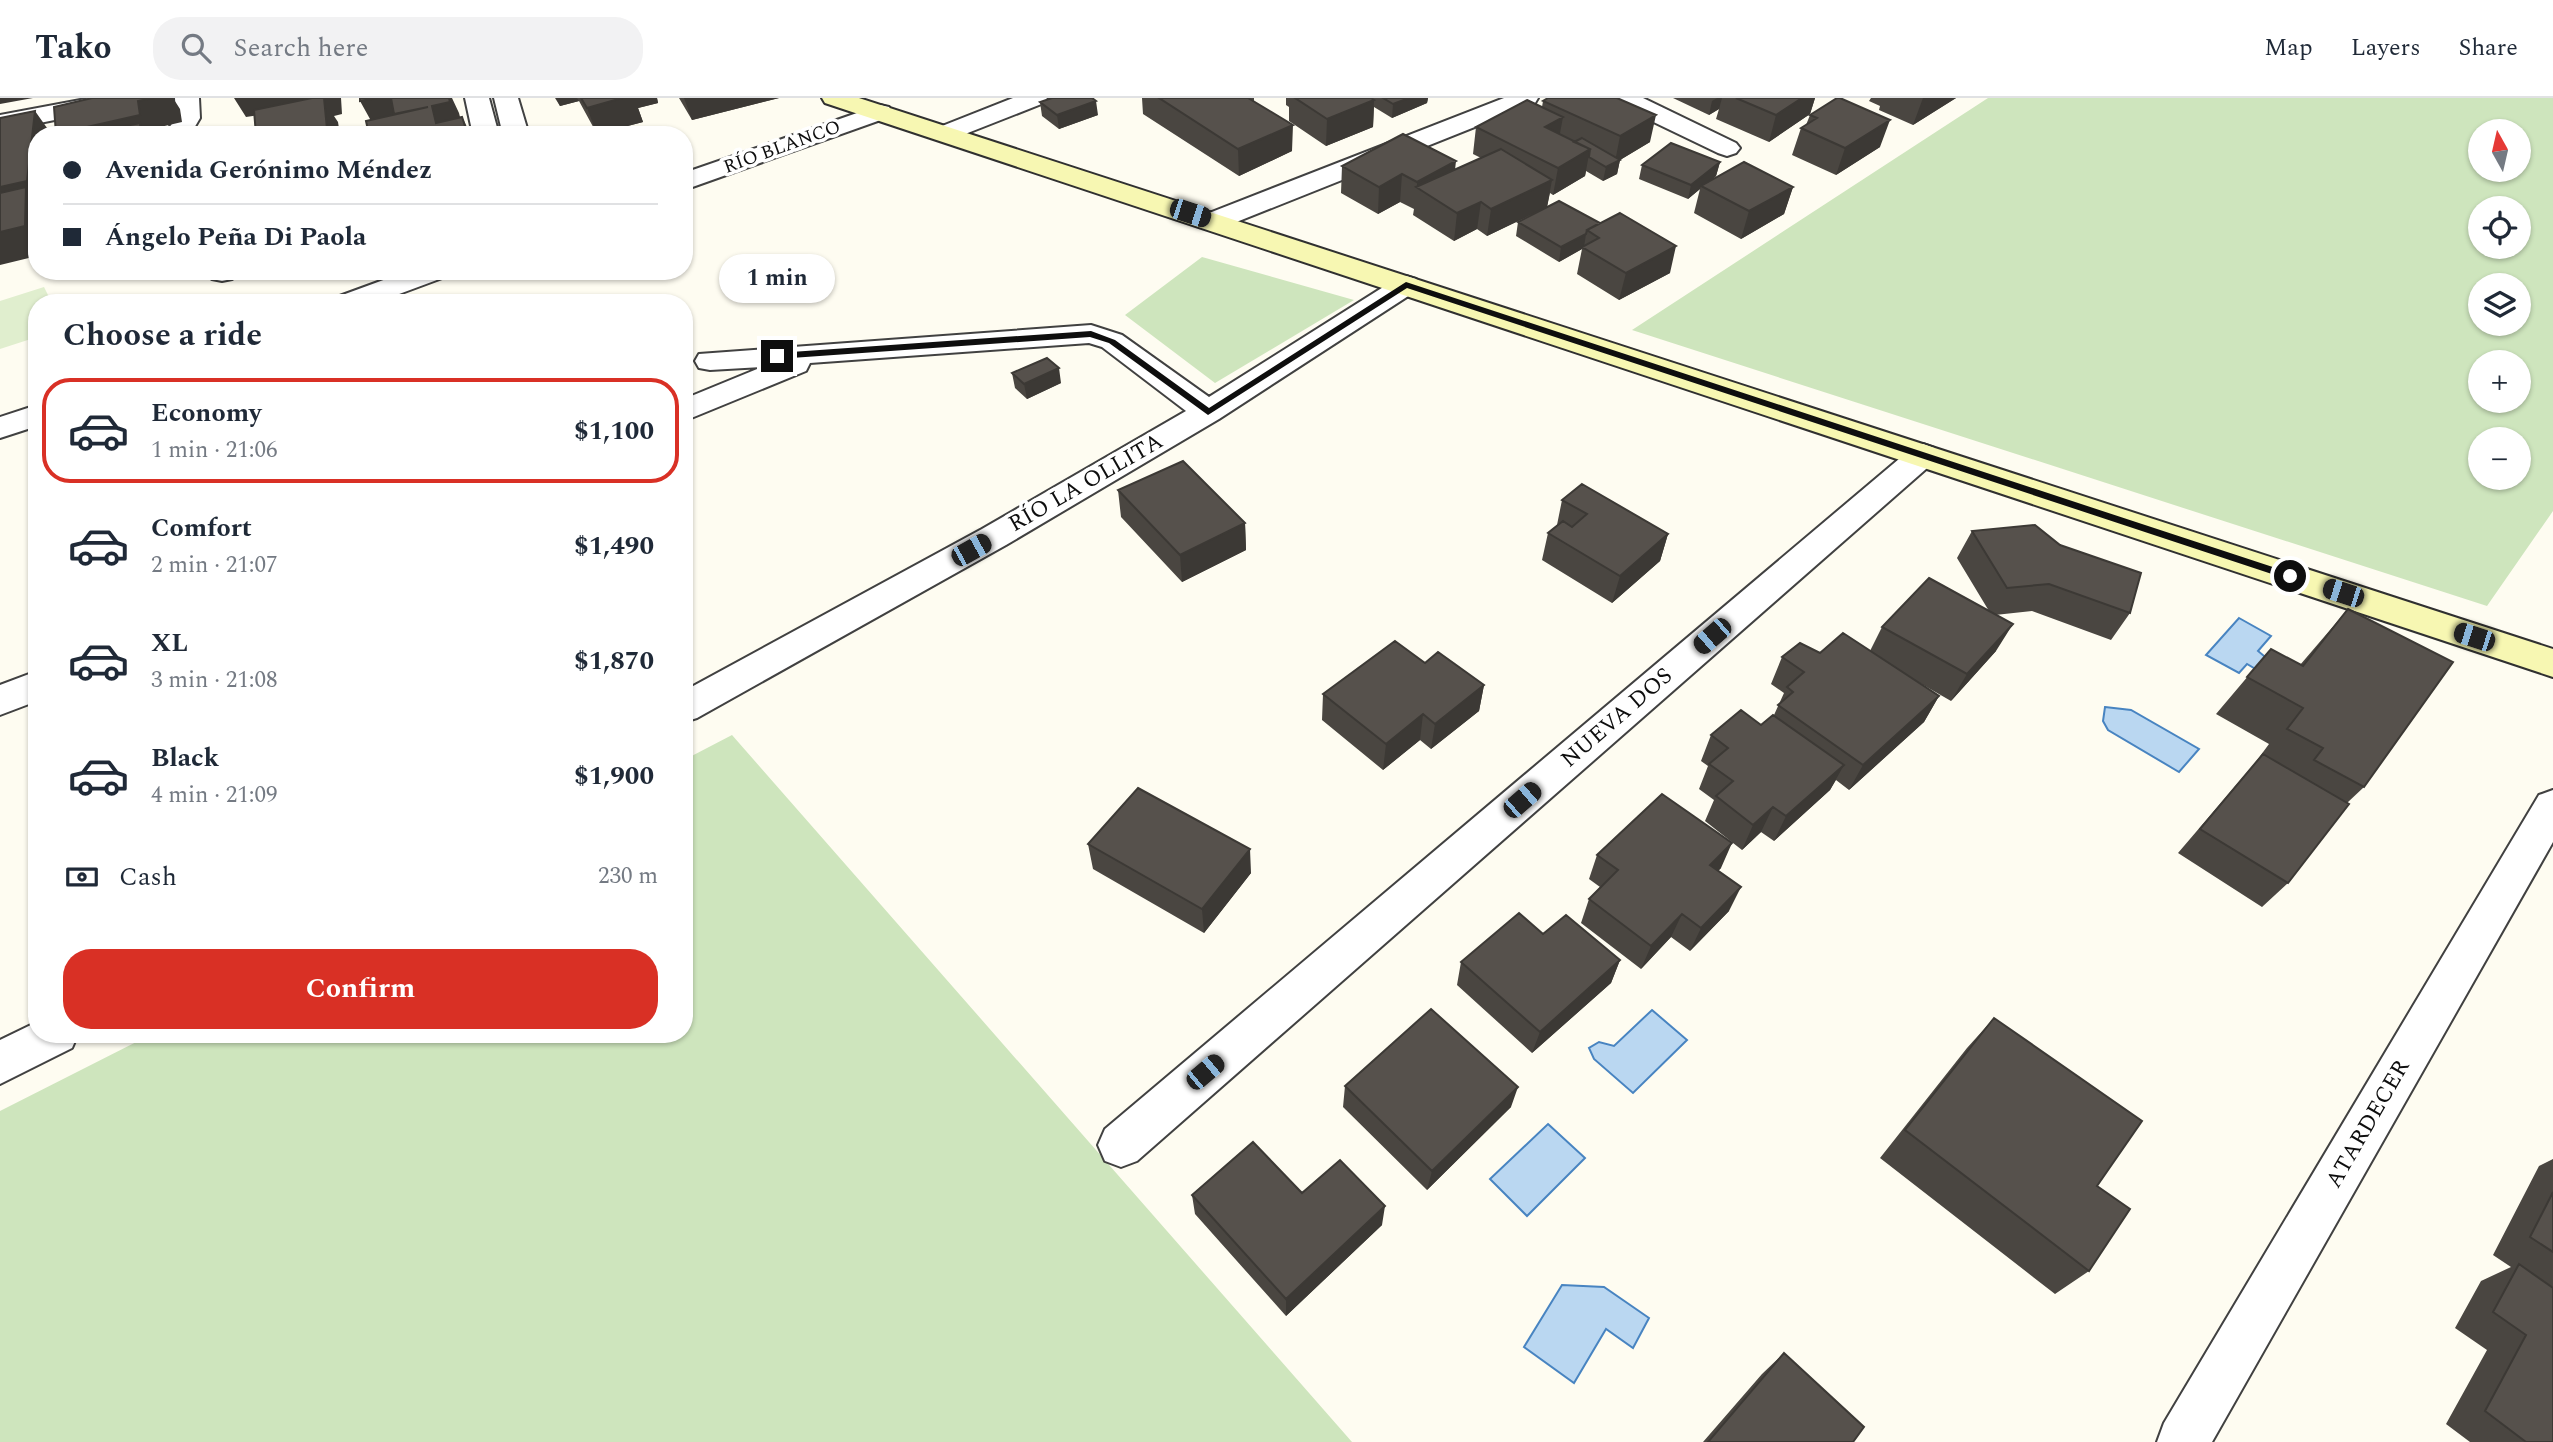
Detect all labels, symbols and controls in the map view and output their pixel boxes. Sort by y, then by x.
search box [153,17,643,80]
text: Tako [35,23,111,73]
text: Search here [233,28,368,68]
icon: search [177,29,215,67]
text: Map [2264,30,2313,66]
text: Layers [2351,30,2421,66]
text: Share [2459,30,2518,66]
street label: RÍO BLANCO [719,112,845,182]
north arrow [2468,119,2530,182]
map controls [2468,119,2531,490]
text: Avenida Gerónimo Méndez [105,150,432,190]
button: locate [2468,196,2531,259]
car [1167,197,1214,229]
text: Ángelo Peña Di Paola [105,217,366,257]
callout: 1 min [719,254,835,303]
text: 1 min [746,261,808,296]
button: layers [2468,273,2531,336]
text: Choose a ride [63,311,262,360]
route end [761,340,793,372]
button: + [2468,350,2531,413]
text: Economy [151,393,261,433]
icon: car [67,399,130,462]
text: $1,100 [574,411,654,451]
street label: RÍO LA OLLITA [1002,424,1170,542]
button: − [2468,427,2531,490]
text: 1 min · 21:06 [151,433,278,468]
text: Comfort [151,508,252,548]
icon: car [67,514,130,577]
text: $1,490 [574,526,654,566]
car [948,531,995,569]
text: 2 min · 21:07 [151,548,278,583]
route start [2274,560,2306,592]
car [2320,577,2367,609]
car [1690,614,1735,658]
car [2451,621,2498,653]
text: XL [151,623,188,663]
icon: car [67,629,130,692]
text: $1,870 [574,641,654,681]
street label: NUEVA DOS [1553,659,1681,777]
text: 3 min · 21:08 [151,663,278,698]
text: Black [151,738,219,778]
icon: car [67,744,130,807]
text: $1,900 [574,756,654,796]
text: 4 min · 21:09 [151,778,278,813]
car [1500,778,1545,822]
text: Cash [119,857,177,897]
icon: cash [63,858,101,896]
text: 230 m [598,859,658,894]
button: Confirm [63,949,658,1029]
car [1183,1050,1228,1094]
street label: ATARDECER [2317,1052,2419,1195]

